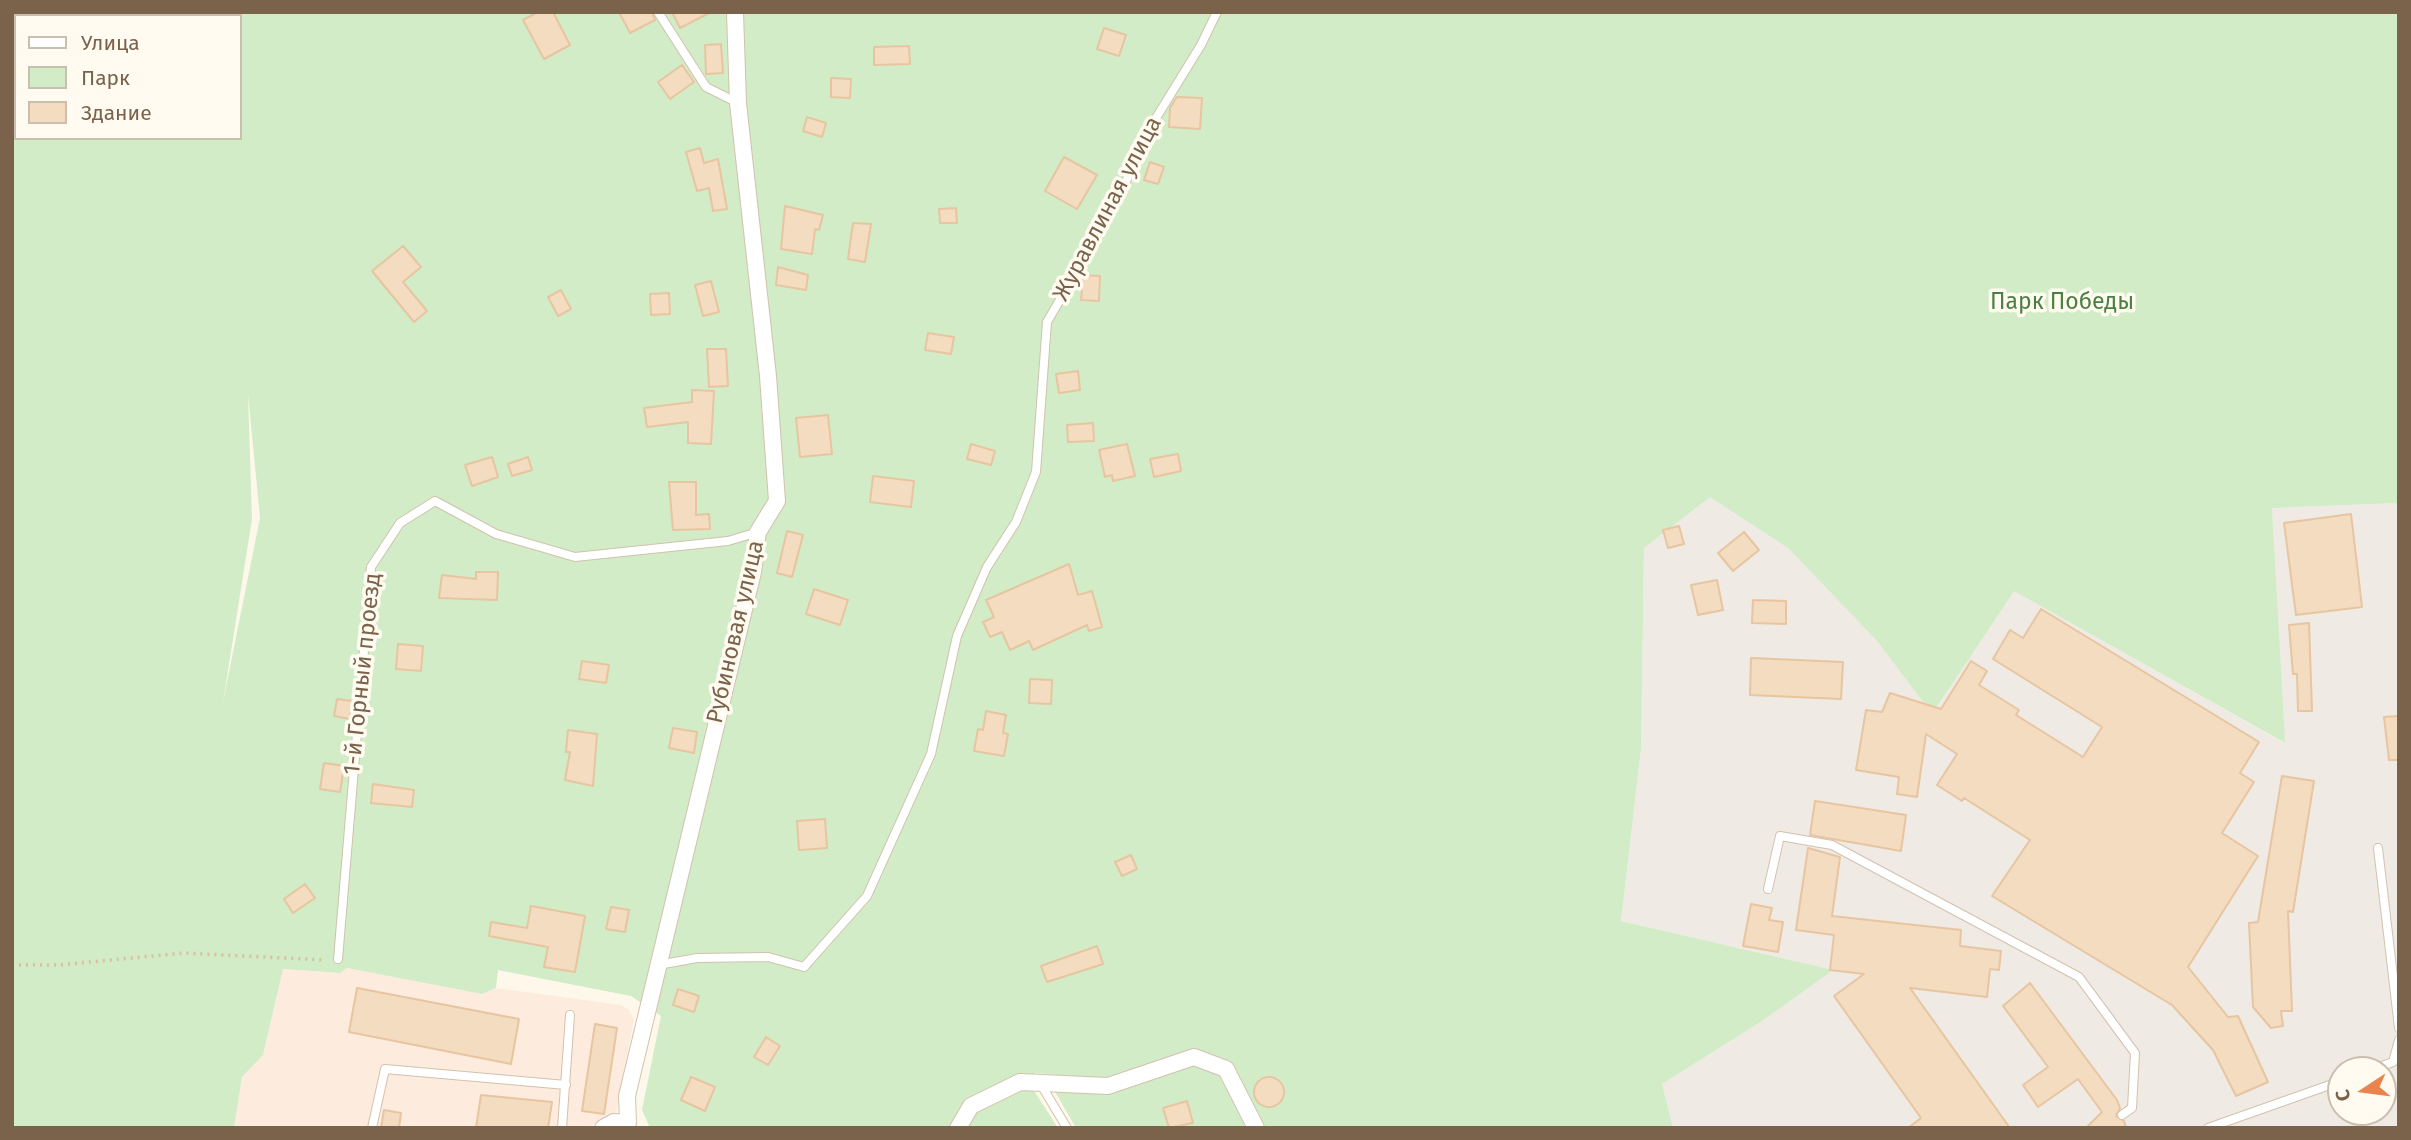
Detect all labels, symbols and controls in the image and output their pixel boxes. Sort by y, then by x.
legend [14,14,242,140]
text: Улица [81,30,140,56]
text: Парк [81,65,130,91]
text: Здание [81,100,152,126]
street label: Журавлиная улица [1048,112,1168,306]
park label: Парк Победы [1990,289,2134,317]
street label: Рубиновая улица [702,538,770,726]
street label: 1-й Горный проезд [339,572,387,776]
north arrow [2327,1056,2397,1126]
text: С [2331,1087,2355,1103]

